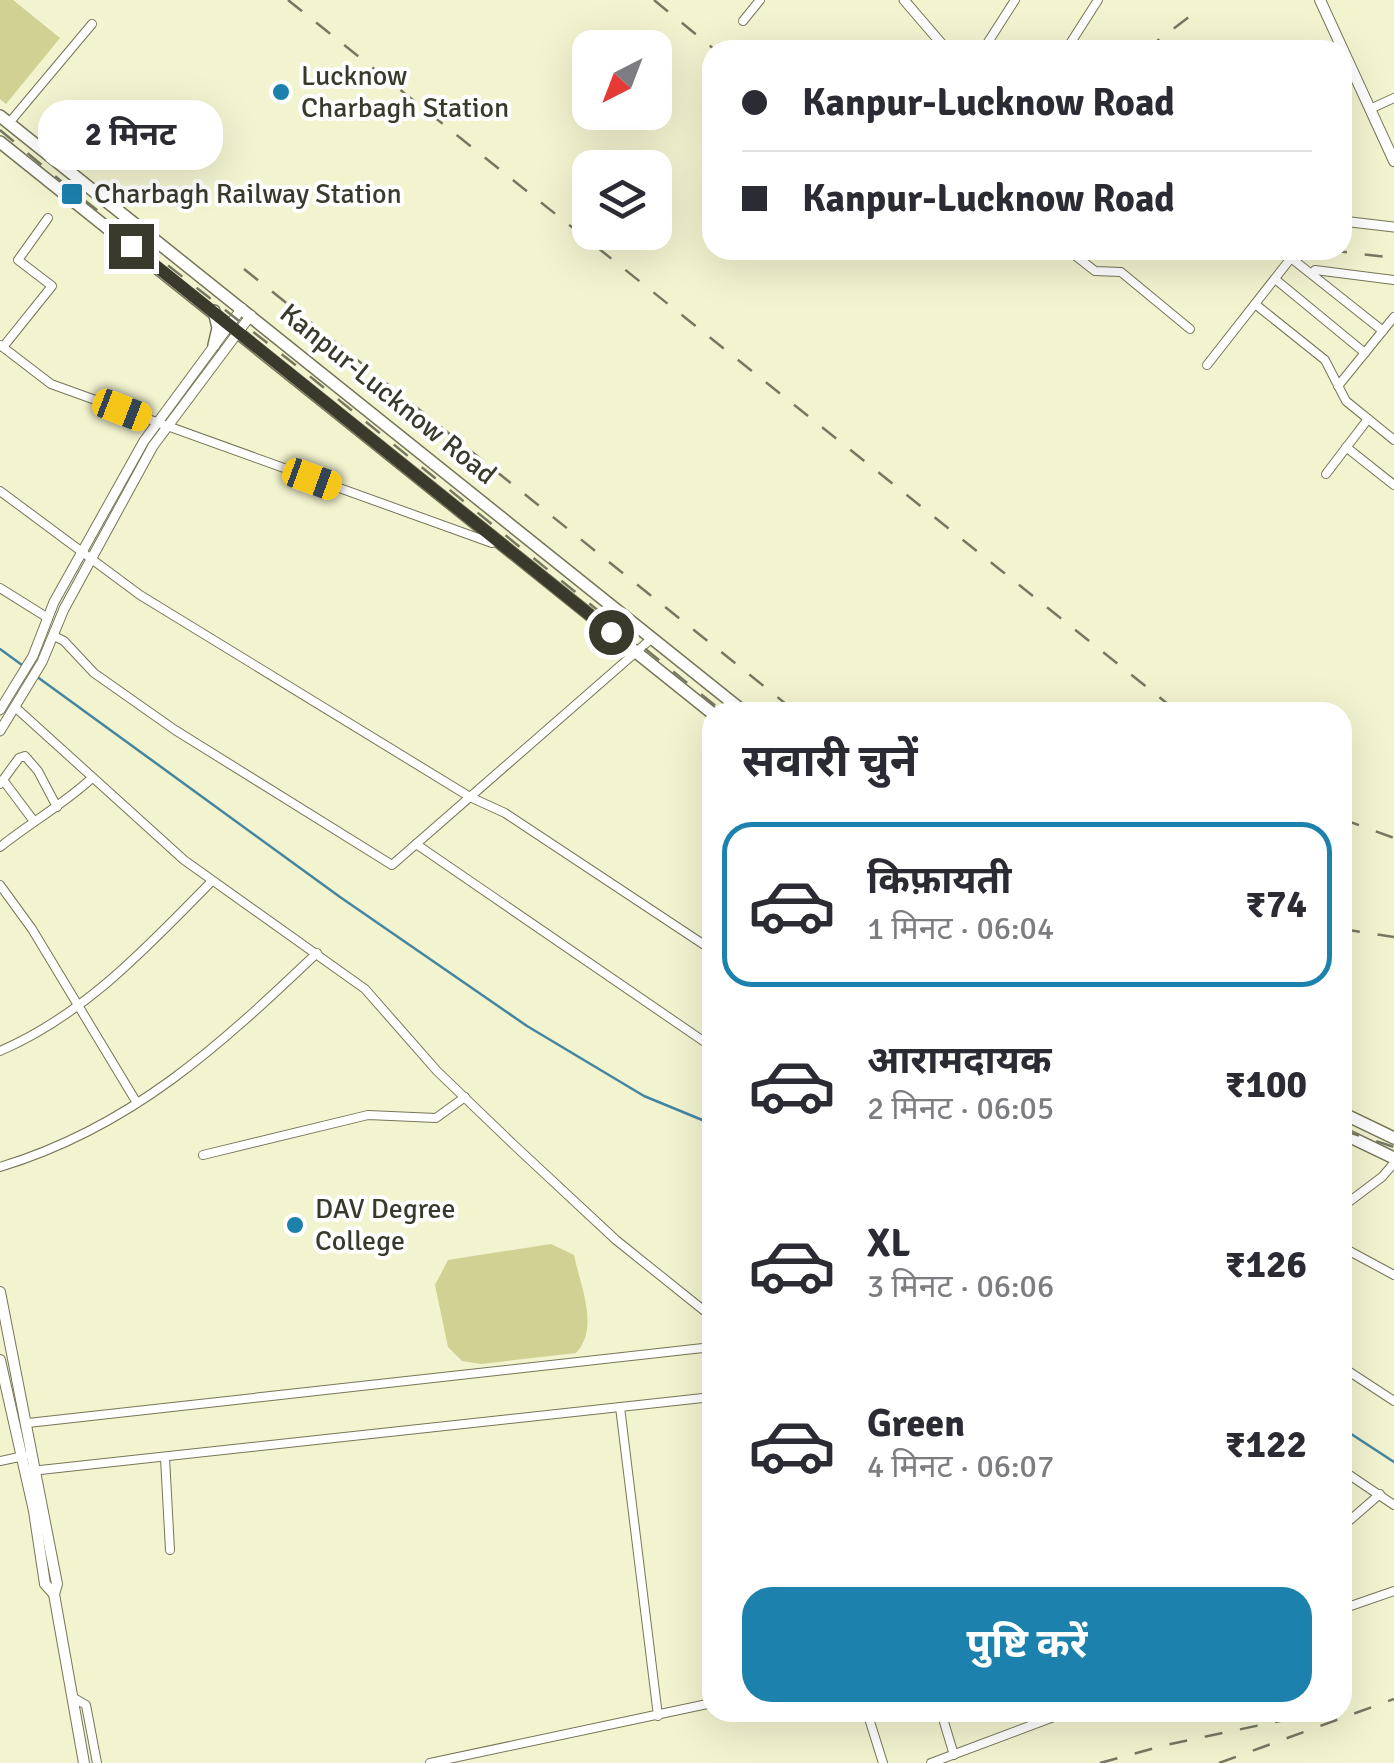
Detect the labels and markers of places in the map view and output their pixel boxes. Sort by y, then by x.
place label: Lucknow Charbagh Station [301,59,509,125]
marker: Lucknow Charbagh Station [270,81,292,103]
place label: Charbagh Railway Station [94,177,402,211]
marker: Charbagh Railway Station [59,181,85,207]
place label: DAV Degree College [315,1192,455,1258]
marker: DAV Degree College [284,1214,306,1236]

